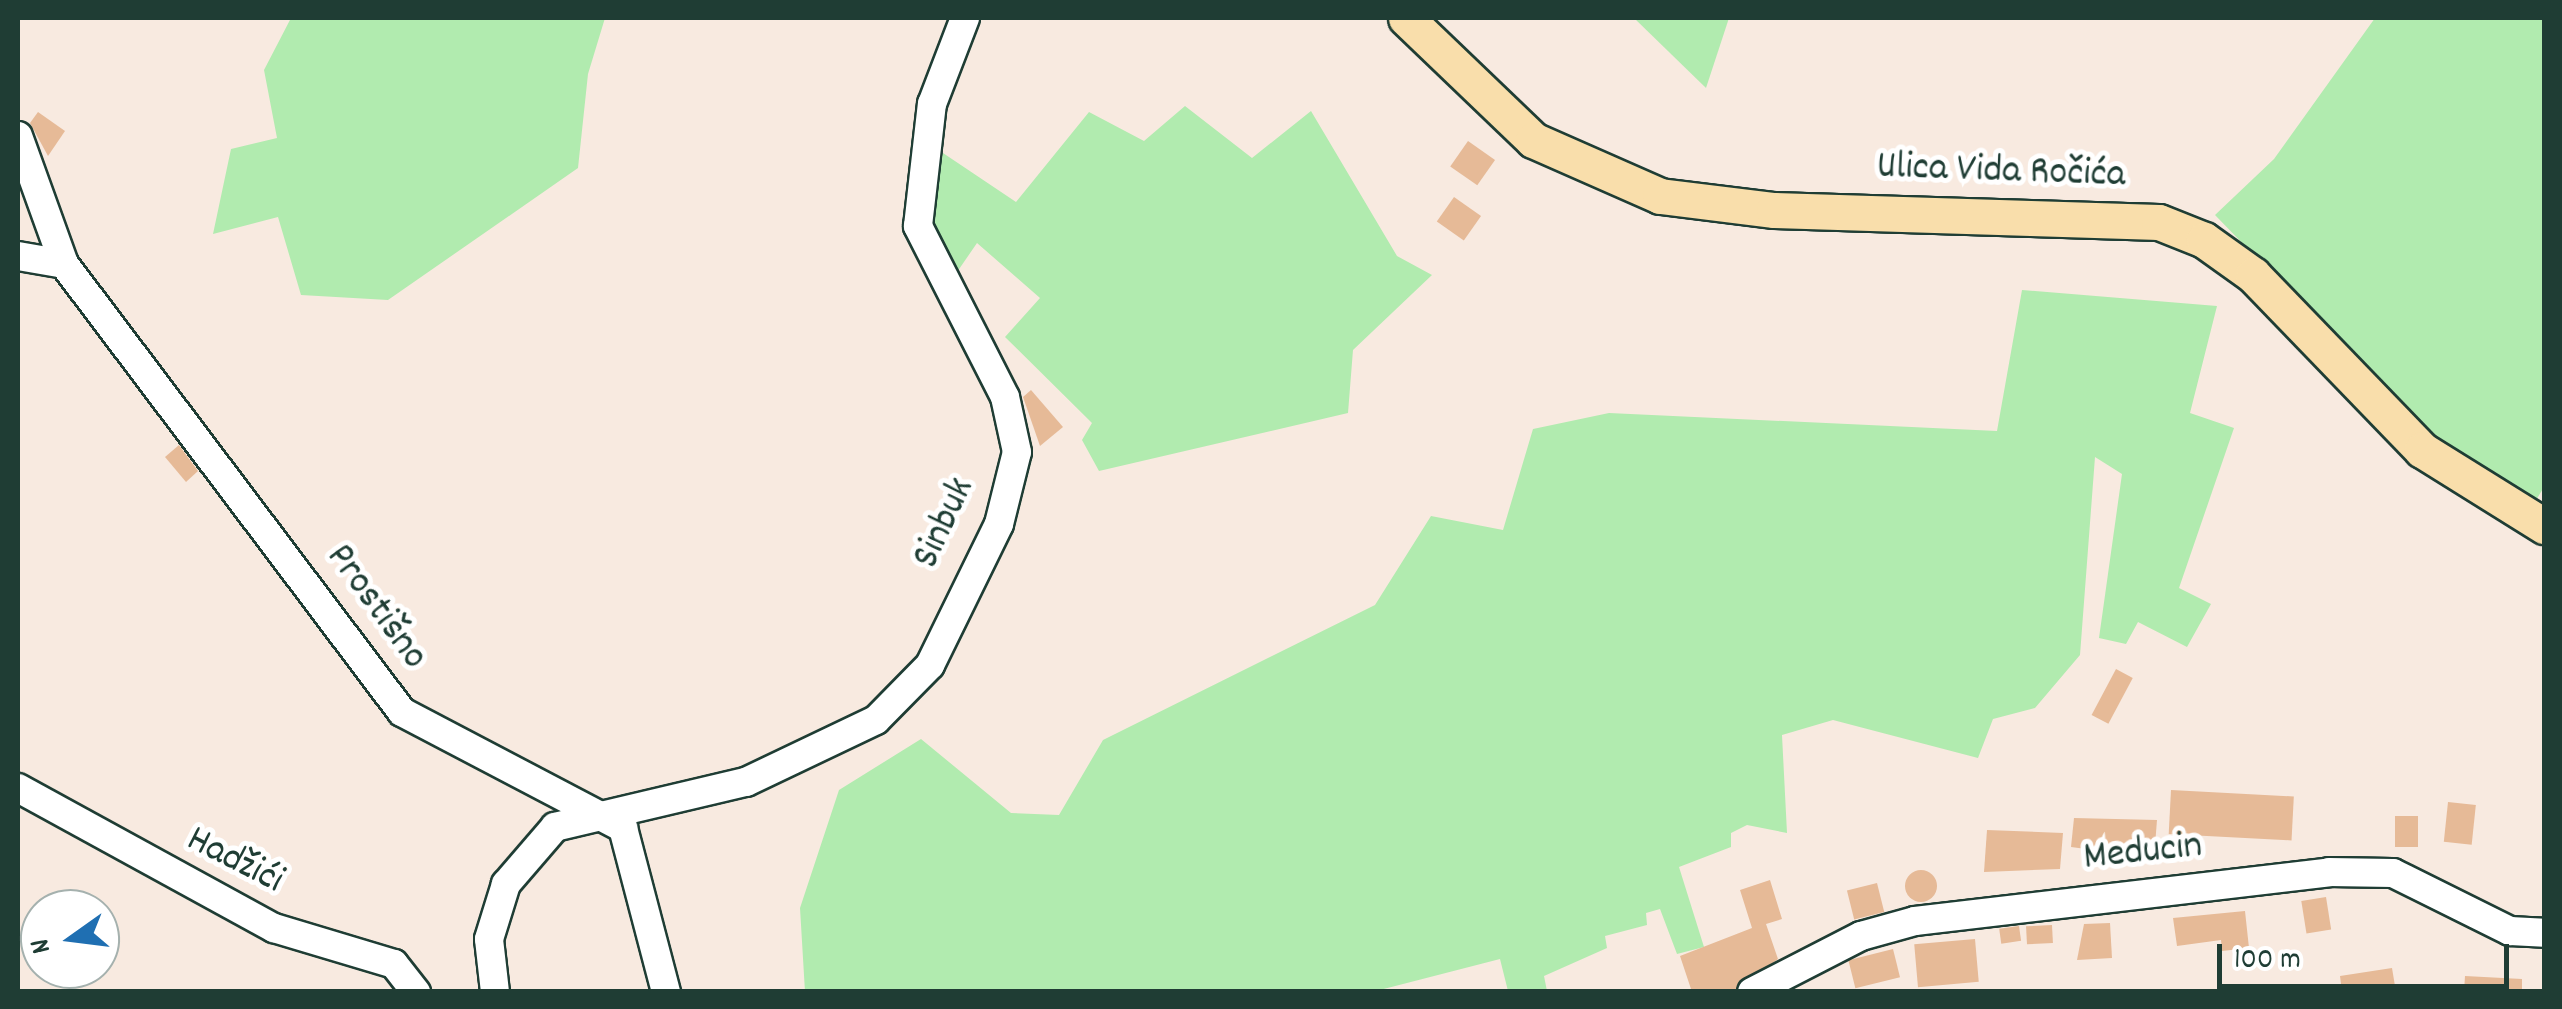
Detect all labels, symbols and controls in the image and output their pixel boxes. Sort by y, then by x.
street label: Ulica Vida Ročića [1876,145,2126,201]
street label: Sinbuk [904,471,988,577]
street label: Prostišno [313,536,437,680]
street label: Hadžići [177,817,291,907]
street label: Meducin [2081,824,2205,884]
north arrow [20,889,120,989]
scale bar [2222,924,2514,986]
text: N [22,934,64,957]
text: 100 m [2234,940,2301,983]

